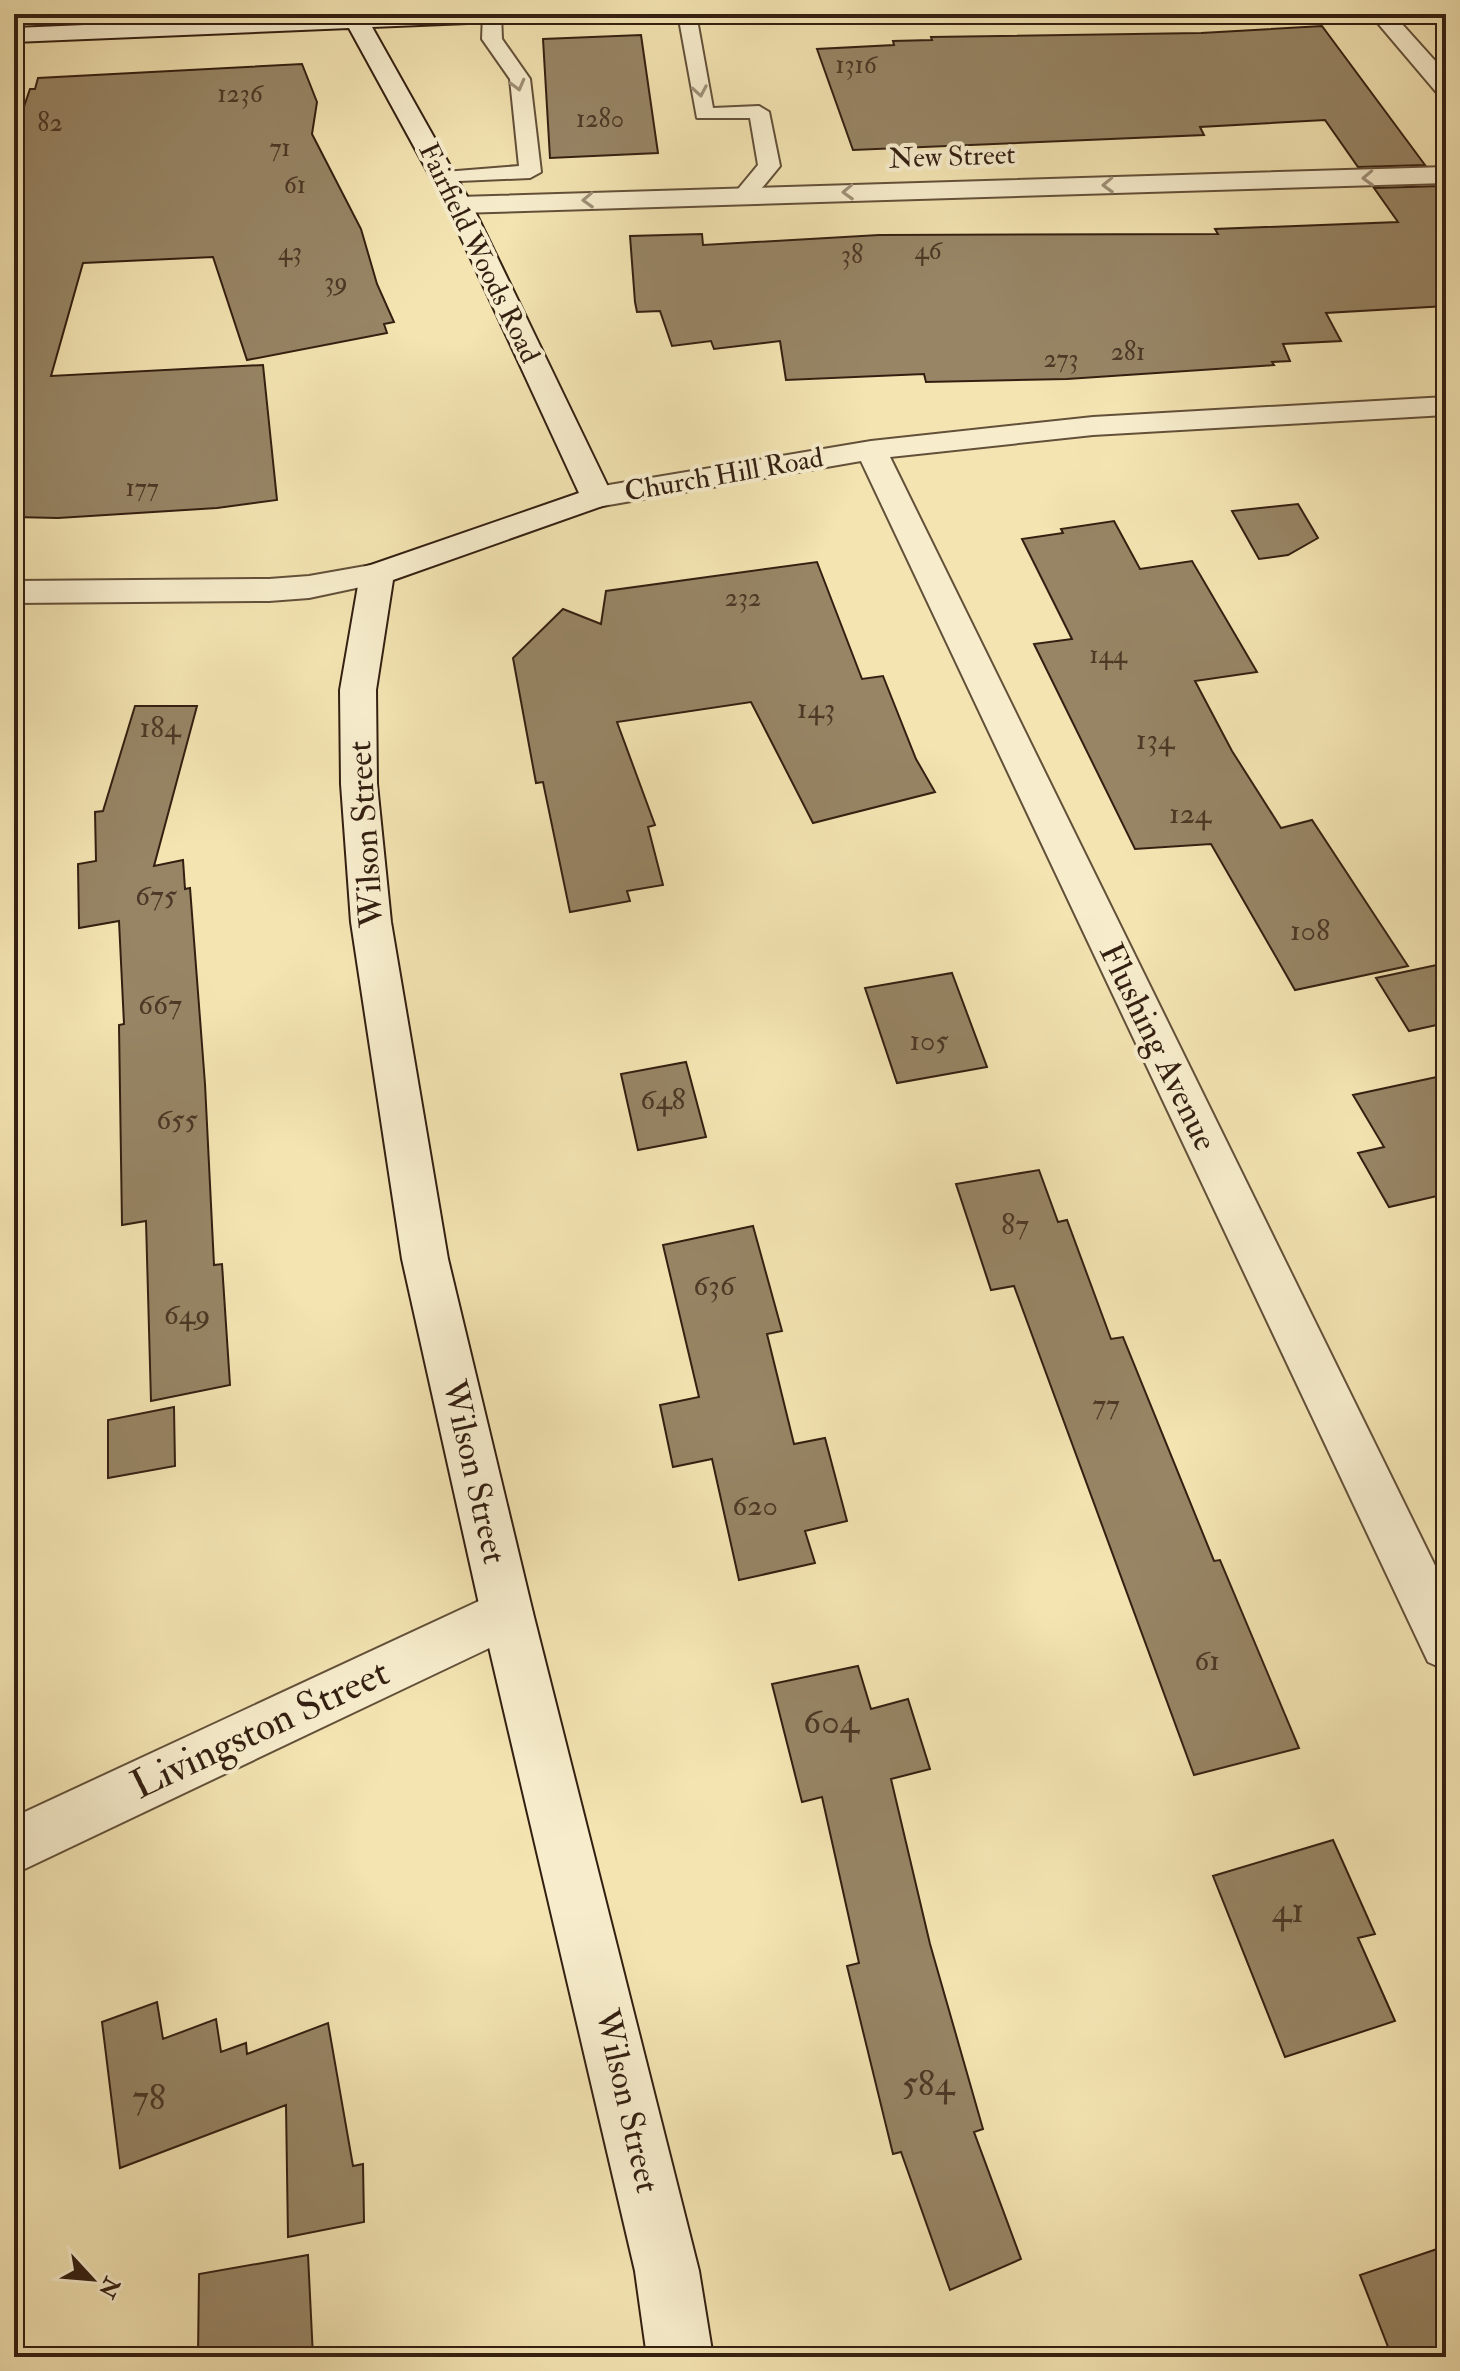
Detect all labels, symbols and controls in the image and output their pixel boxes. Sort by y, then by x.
house number: 1316 [835,49,879,81]
house number: 1236 [217,78,265,110]
one-way arrow [509,78,526,91]
one-way arrow [690,84,707,98]
house number: 1280 [576,103,624,135]
house number: 82 [37,107,63,139]
house number: 71 [269,132,291,164]
street label: Fairfield Woods Road [410,137,548,369]
street label: New Street [888,137,1016,177]
house number: 61 [284,169,306,201]
one-way arrow [1361,169,1374,186]
one-way arrow [1101,176,1114,193]
one-way arrow [841,183,854,200]
one-way arrow [581,191,594,208]
house number: 46 [914,235,943,267]
house number: 43 [278,236,302,268]
house number: 38 [841,239,863,271]
house number: 39 [324,266,348,298]
house number: 281 [1111,336,1145,368]
house number: 273 [1043,343,1079,375]
street label: Church Hill Road [622,440,826,510]
house number: 177 [125,472,159,504]
house number: 232 [725,582,761,614]
house number: 144 [1089,639,1128,671]
house number: 143 [797,690,835,727]
house number: 184 [140,709,182,746]
house number: 134 [1136,721,1176,758]
street label: Wilson Street [338,739,394,930]
house number: 124 [1169,795,1213,832]
house number: 675 [135,877,178,914]
house number: 108 [1290,912,1330,949]
street label: Flushing Avenue [1089,936,1227,1158]
house number: 667 [138,986,182,1023]
house number: 105 [909,1022,949,1059]
house number: 648 [640,1081,686,1118]
house number: 655 [156,1101,199,1138]
house number: 87 [1001,1206,1029,1243]
house number: 636 [693,1267,737,1304]
house number: 649 [164,1296,210,1333]
street label: Wilson Street [432,1375,516,1568]
house number: 77 [1092,1386,1120,1423]
house number: 620 [732,1487,778,1524]
house number: 61 [1194,1642,1220,1679]
street label: Livingston Street [123,1647,397,1811]
house number: 604 [803,1699,861,1744]
house number: 41 [1272,1888,1304,1933]
street label: Wilson Street [585,2004,669,2197]
house number: 584 [902,2061,956,2106]
house number: 78 [132,2075,166,2120]
north arrow [52,2239,132,2319]
text: N [92,2271,126,2303]

